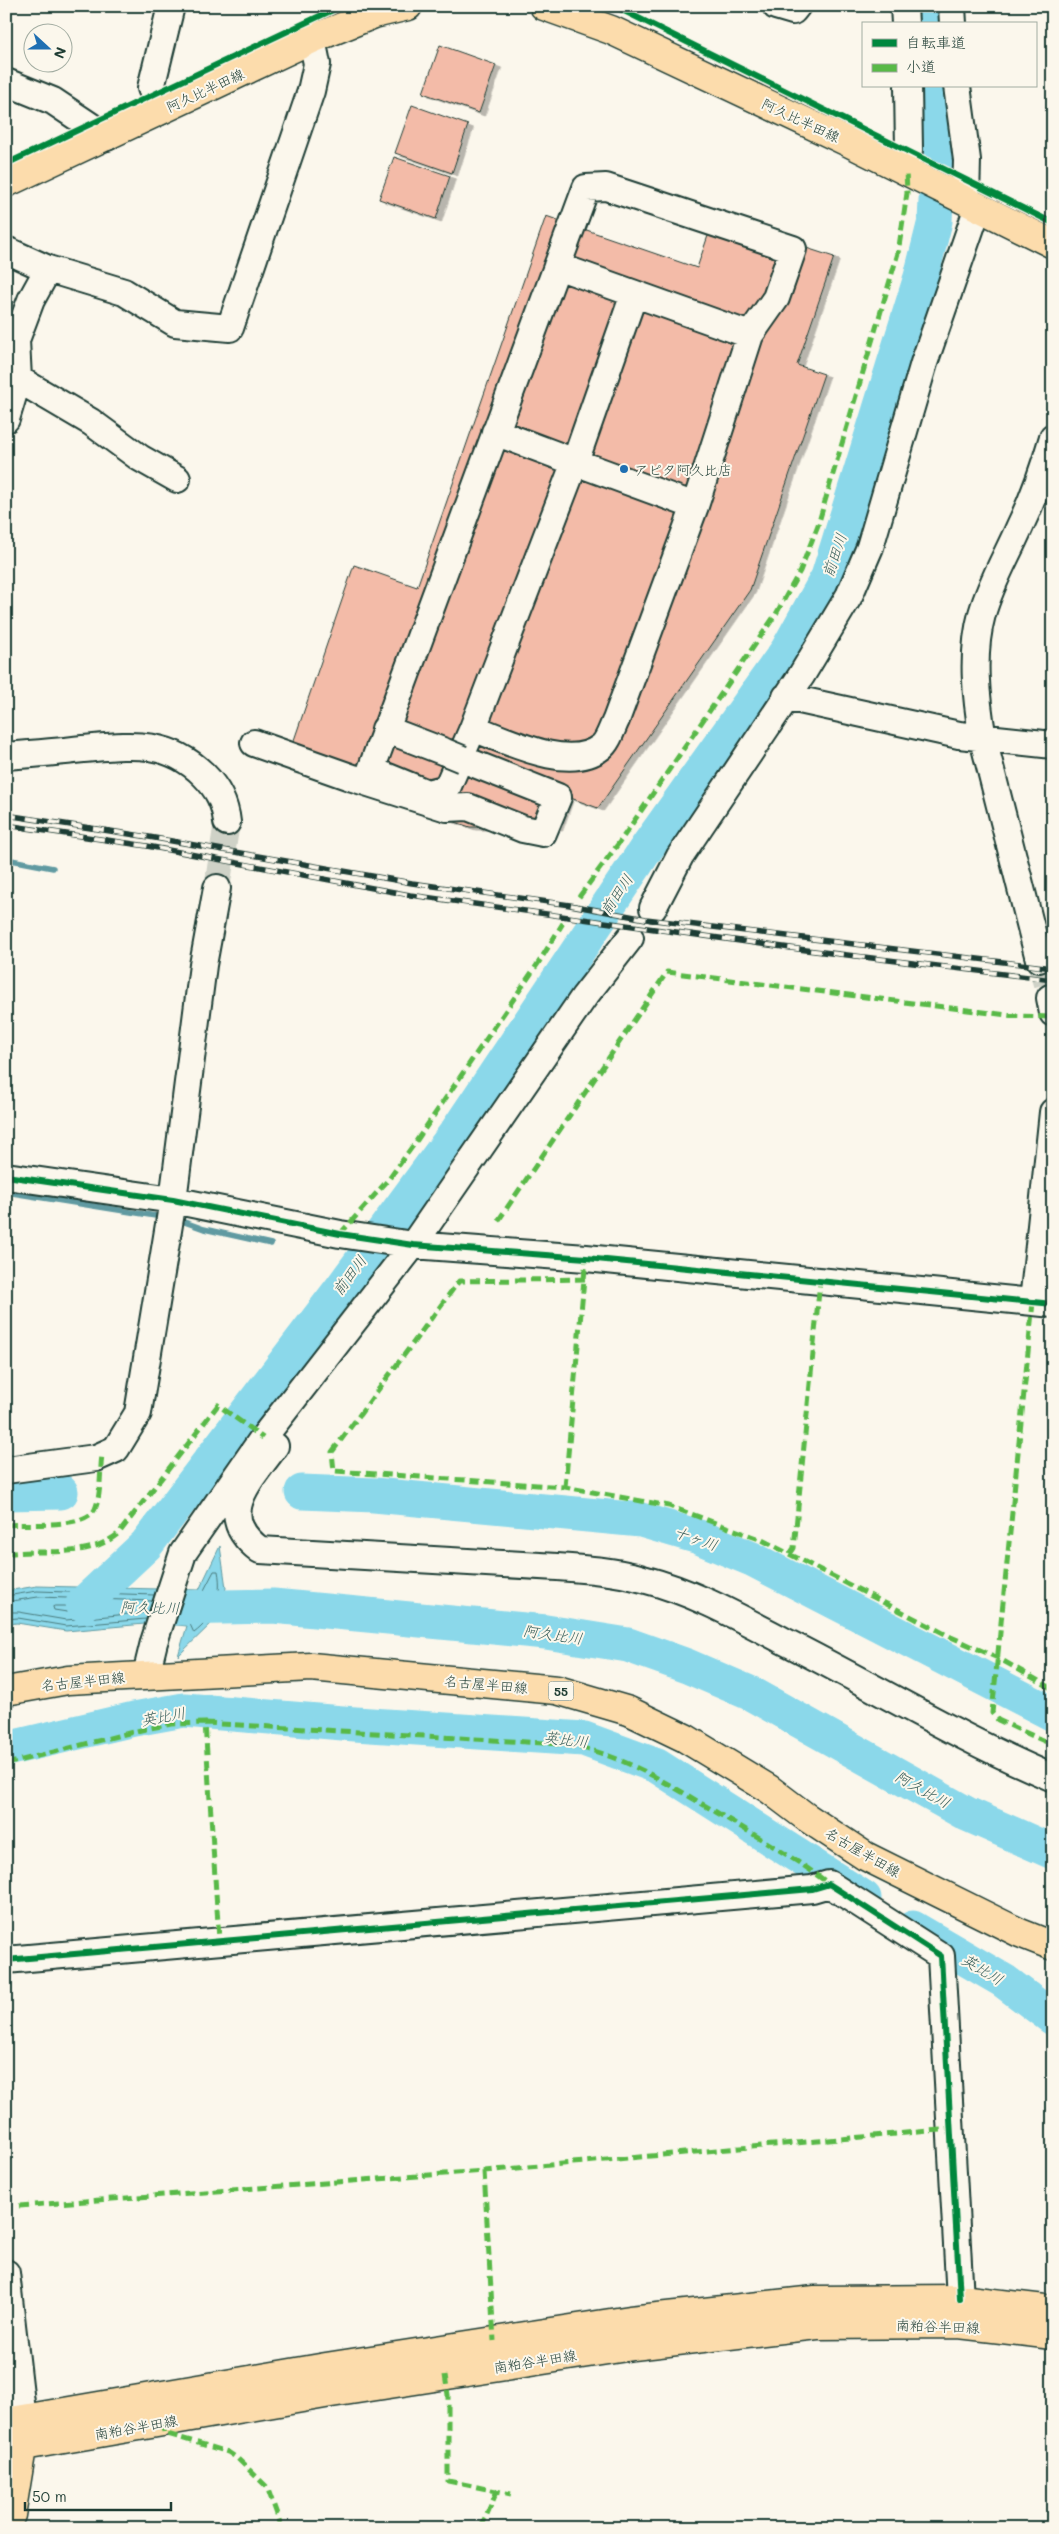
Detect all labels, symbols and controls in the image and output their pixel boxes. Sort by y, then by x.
north arrow [22,22,72,72]
legend [862,22,1036,88]
text: 自転車道 [906,32,966,52]
text: N [50,44,71,61]
text: 小道 [906,56,936,76]
street label: 阿久比半田線 [163,64,247,116]
street label: 阿久比半田線 [759,94,843,146]
place label: アピタ阿久比店 [634,460,732,479]
marker: アピタ阿久比店 [618,463,630,475]
water label: 前田川 [817,530,851,580]
water label: 前田川 [595,870,637,918]
water label: 前田川 [327,1251,371,1299]
water label: 十ヶ川 [671,1521,721,1555]
water label: 阿久比川 [120,1596,180,1618]
water label: 阿久比川 [522,1620,584,1648]
street label: 名古屋半田線 [40,1667,126,1695]
street label: 名古屋半田線 [443,1671,529,1697]
road number: 55 [548,1682,574,1700]
water label: 英比川 [139,1702,187,1730]
water label: 英比川 [542,1726,590,1752]
water label: 阿久比川 [892,1766,954,1812]
street label: 名古屋半田線 [822,1823,904,1881]
water label: 英比川 [959,1949,1007,1989]
street label: 南粕谷半田線 [896,2315,980,2337]
street label: 南粕谷半田線 [492,2345,578,2377]
street label: 南粕谷半田線 [93,2410,179,2444]
scale bar [25,2479,171,2511]
text: 50 m [32,2486,67,2506]

